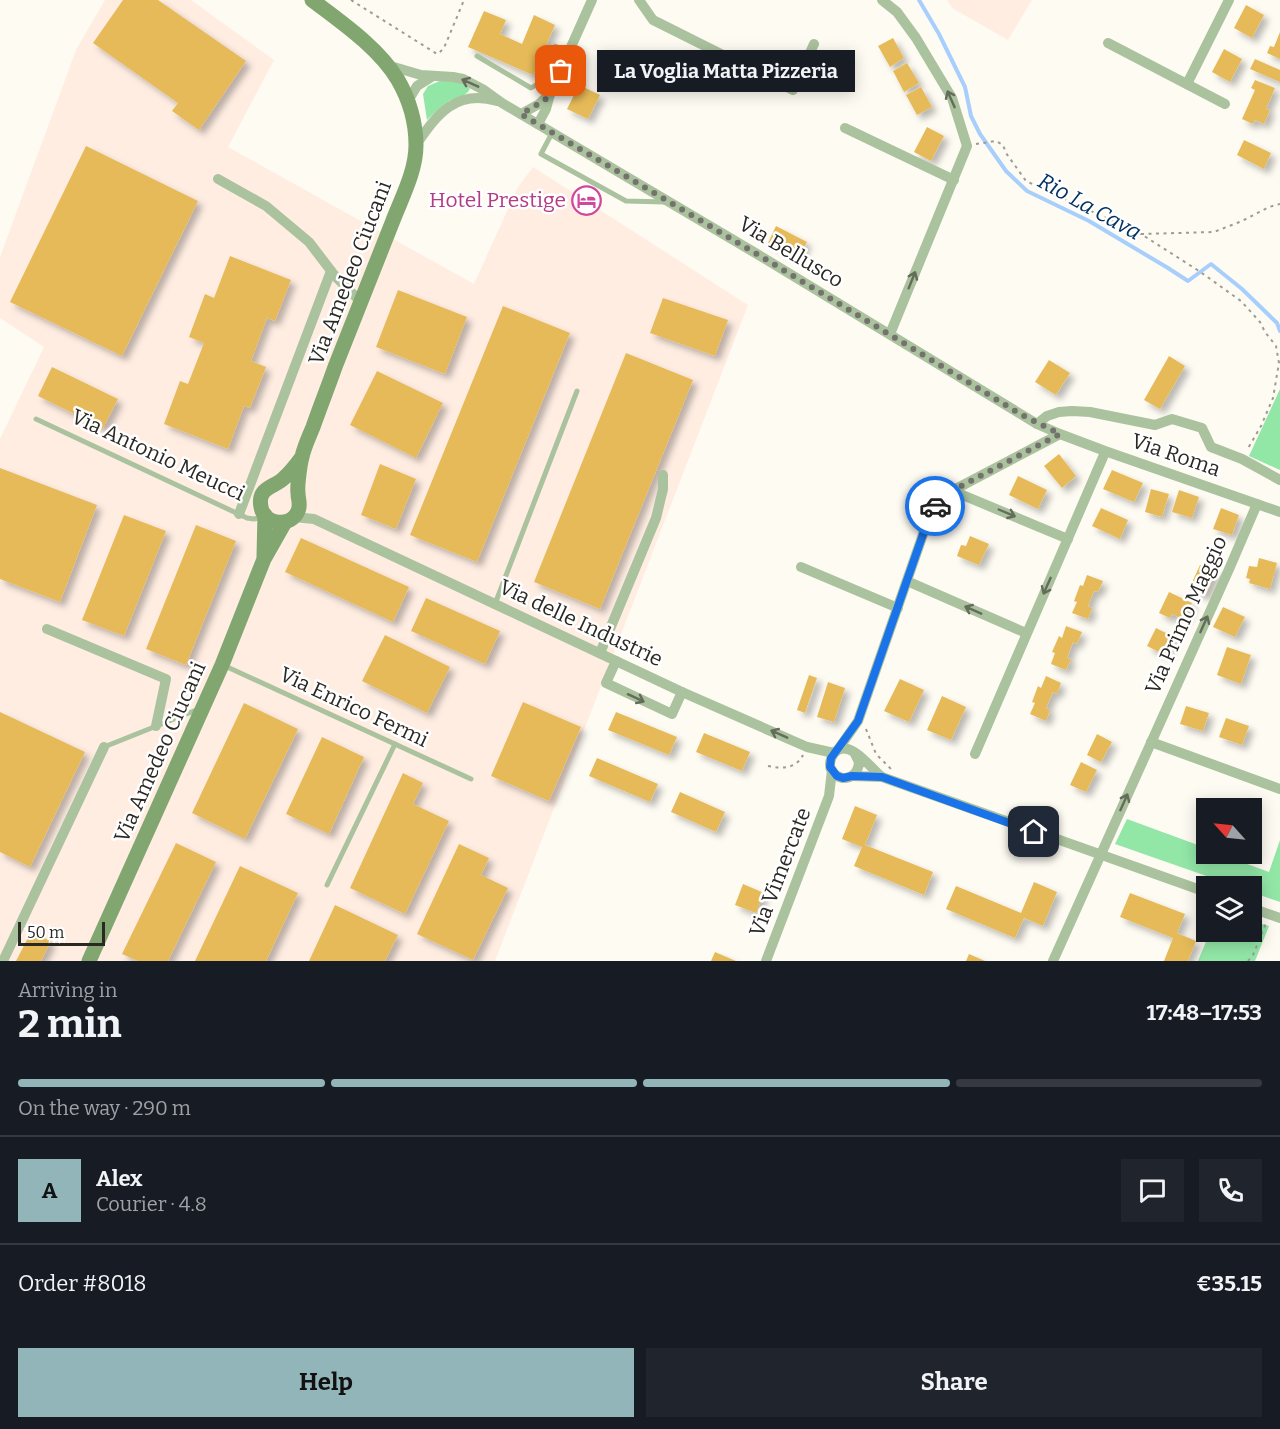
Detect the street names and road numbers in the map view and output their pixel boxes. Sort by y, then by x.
street label: Via Amedeo Ciucani [303,177,397,369]
street label: Via Bellusco [734,211,848,293]
street label: Via Antonio Meucci [67,403,249,507]
street label: Via Roma [1128,428,1224,482]
street label: Via Primo Maggio [1139,532,1233,698]
street label: Via delle Industrie [495,574,667,672]
street label: Via Amedeo Ciucani [108,658,212,846]
street label: Via Enrico Fermi [276,661,432,753]
street label: Via Vimercate [743,804,817,940]

